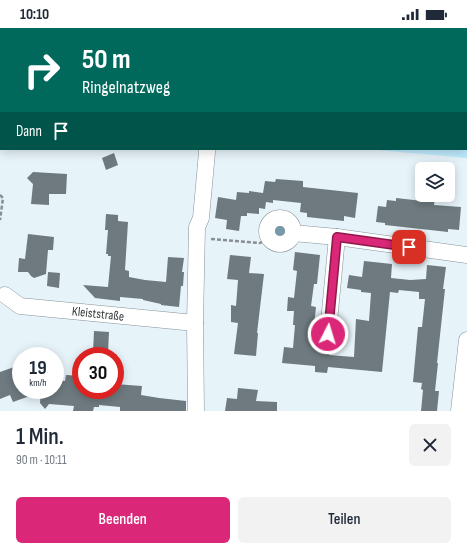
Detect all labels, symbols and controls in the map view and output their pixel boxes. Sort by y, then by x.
text: 10:10 [20,5,49,24]
text: 50 m [82,43,131,76]
icon: right [16,44,68,96]
text: Ringelnatzweg [82,77,170,98]
icon: arrive [50,120,72,142]
text: Dann [16,122,42,141]
map controls [415,162,455,202]
button: layers [415,162,455,202]
pin [392,230,426,264]
icon: arrive [398,236,420,258]
street label: Kleiststraße [71,303,125,325]
position arrow [307,313,349,355]
speed limit sign: 30 [72,347,124,399]
text: 19 [29,356,47,380]
text: km/h [29,377,47,389]
text: 1 Min. [16,422,64,451]
button: close [409,424,451,466]
text: 90 m · 10:11 [16,452,66,468]
button: Beenden [16,497,230,543]
button: Teilen [238,497,451,543]

